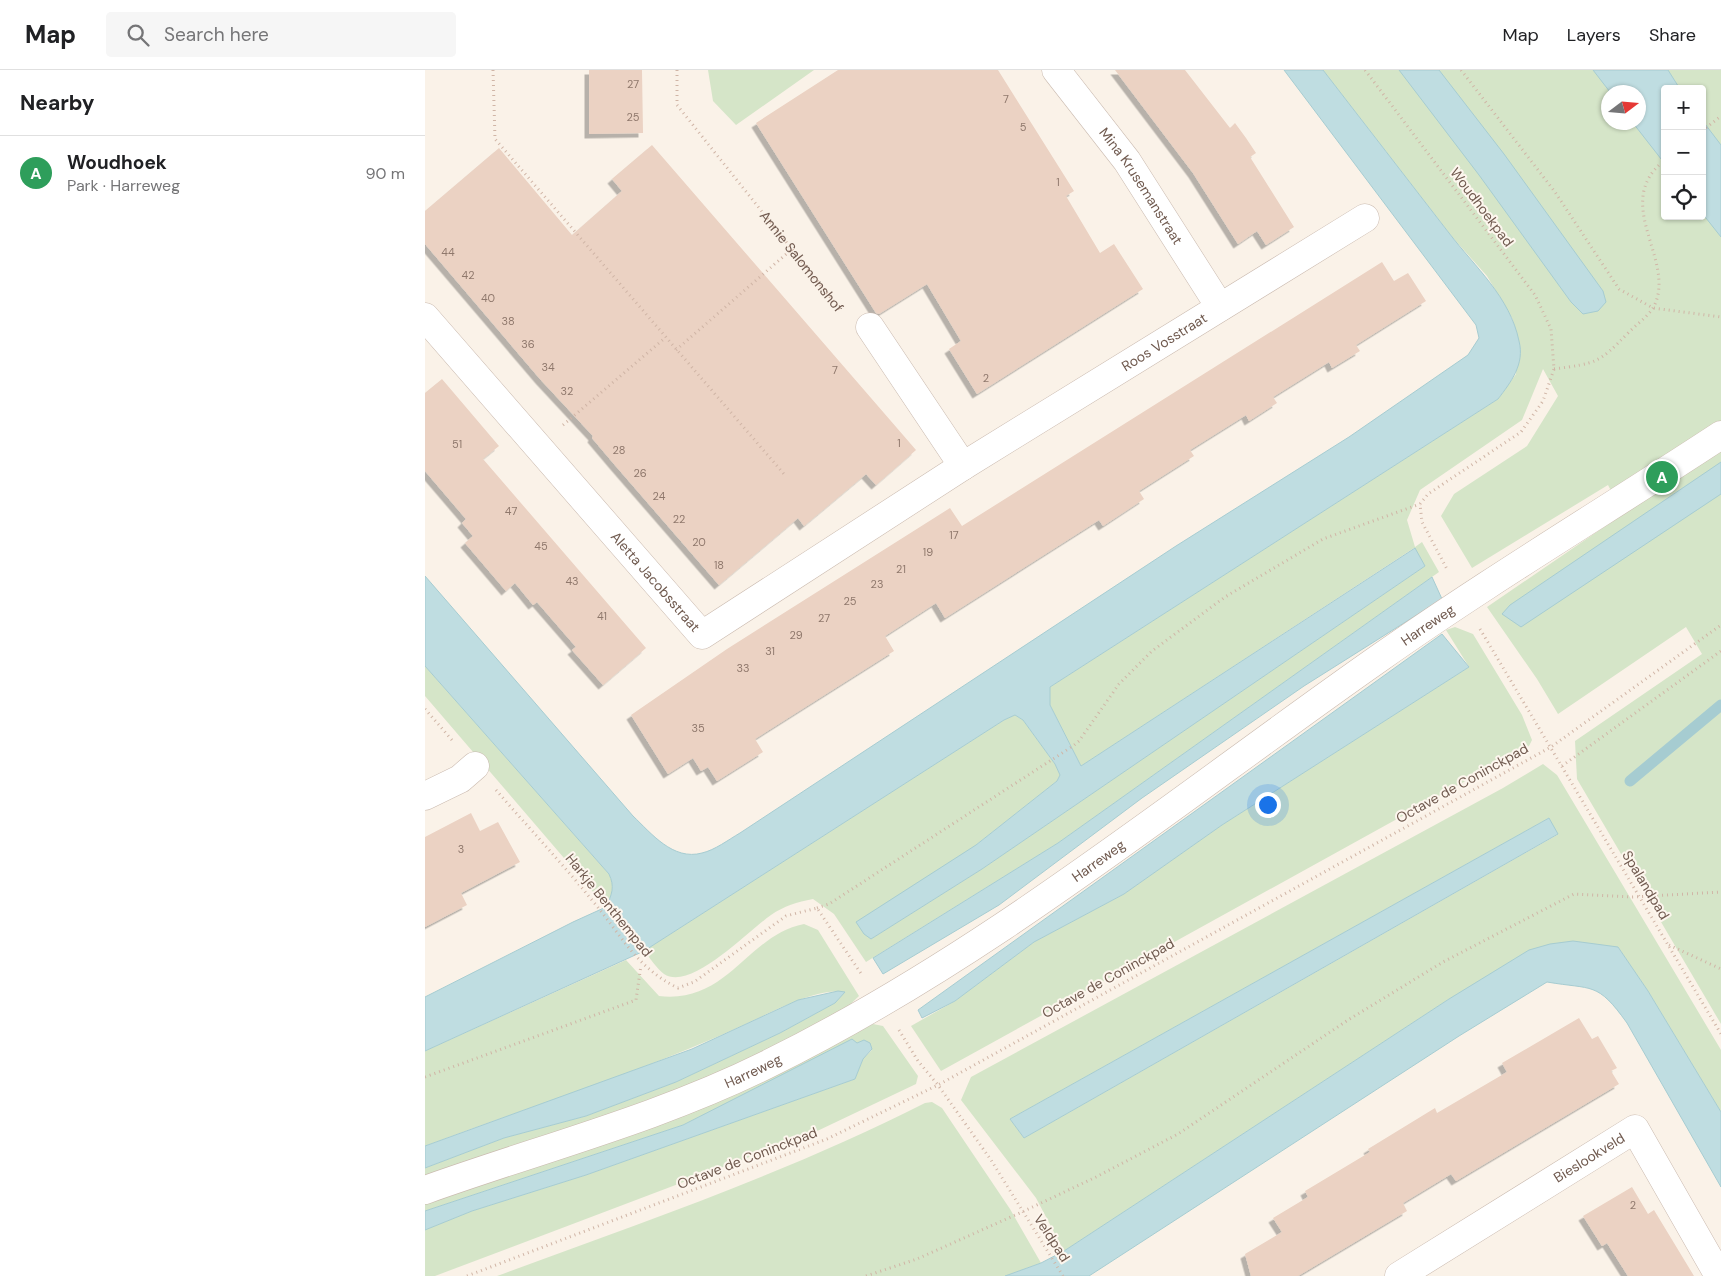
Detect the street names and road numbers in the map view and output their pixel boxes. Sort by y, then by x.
street label: Mina Krusemanstraat [1095,124,1187,248]
street label: Woudhoekpad [1446,164,1518,250]
street label: Annie Salomonshof [756,207,848,316]
street label: Roos Vosstraat [1118,309,1210,375]
street label: Aletta Jacobsstraat [607,528,704,636]
street label: Harreweg [1397,600,1458,649]
street label: Octave de Coninckpad [1393,739,1531,827]
street label: Harreweg [1068,836,1129,886]
street label: Spalandpad [1618,847,1674,923]
street label: Harkje Benthempad [562,850,656,960]
street label: Octave de Coninckpad [1039,934,1177,1022]
street label: Harreweg [722,1050,785,1092]
street label: Octave de Coninckpad [674,1123,820,1193]
street label: Bieslookveld [1550,1129,1628,1186]
street label: Veldpad [1030,1211,1074,1265]

